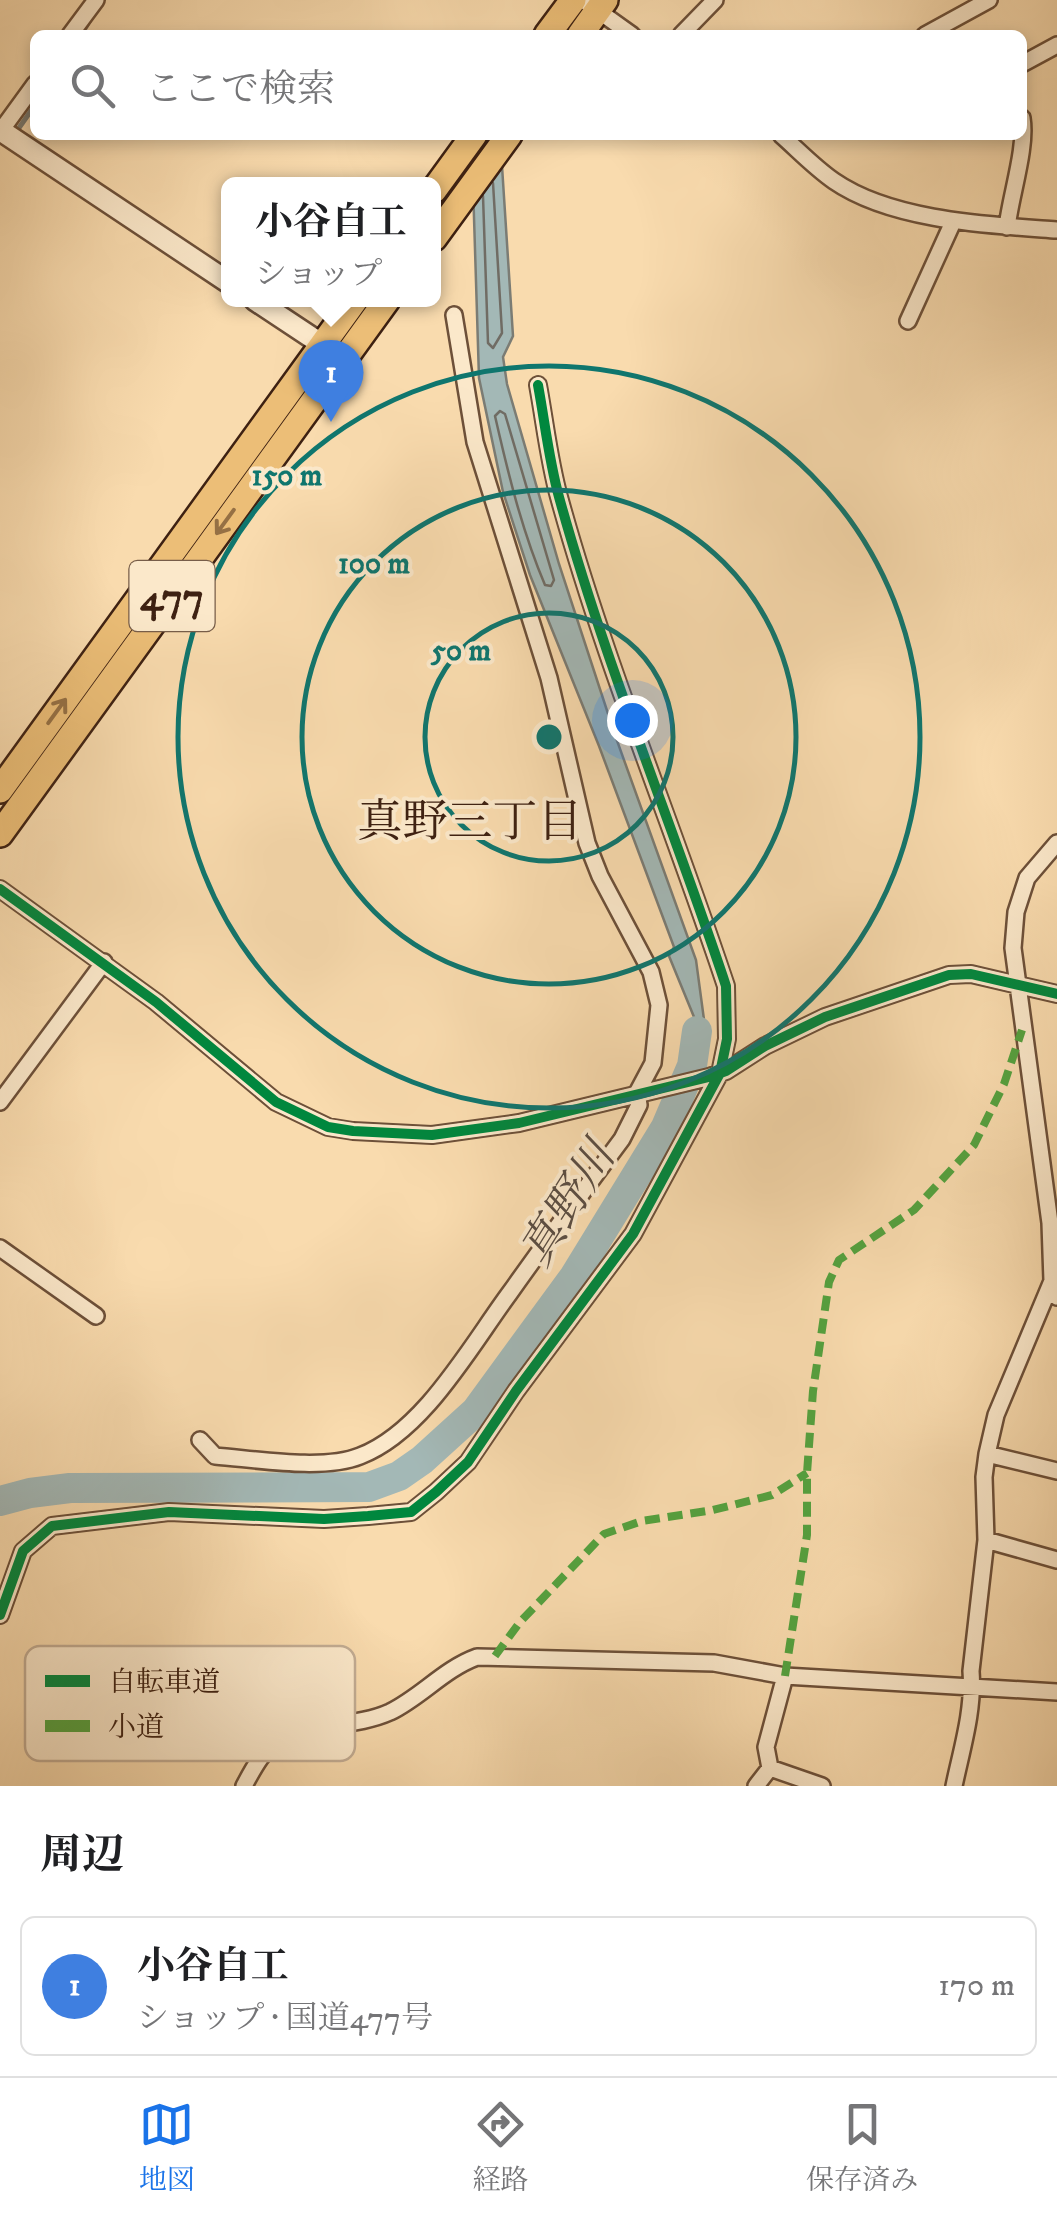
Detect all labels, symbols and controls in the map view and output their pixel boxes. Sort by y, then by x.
search box [30,30,1027,140]
icon: search [65,58,120,113]
text: ここで検索 [145,66,335,114]
popup [221,177,441,307]
text: 小谷自工 [255,199,407,247]
text: ショップ [255,255,382,295]
pin: 1 [298,340,364,422]
text: 150 m [252,458,323,495]
one-way arrow [215,508,236,536]
text: 100 m [338,546,411,583]
road number: 477 [130,561,214,631]
text: 50 m [430,633,491,670]
your location [607,695,658,746]
one-way arrow [46,698,67,725]
centre of rings [531,719,567,755]
district label: 真野三丁目 [357,795,583,851]
water label: 真野川 [509,1128,631,1277]
legend [25,1646,355,1761]
text: 自転車道 [108,1665,220,1700]
text: 小道 [108,1710,164,1745]
text: 周辺 [40,1830,124,1882]
text: 小谷自工 [137,1943,289,1991]
text: 1 [69,1966,80,2006]
text: 170 m [938,1966,1015,2006]
text: ショップ · 国道477号 [137,1999,433,2039]
tab: 地図 [139,2097,195,2198]
tab: 経路 [472,2097,528,2198]
tab: 保存済み [806,2097,918,2198]

